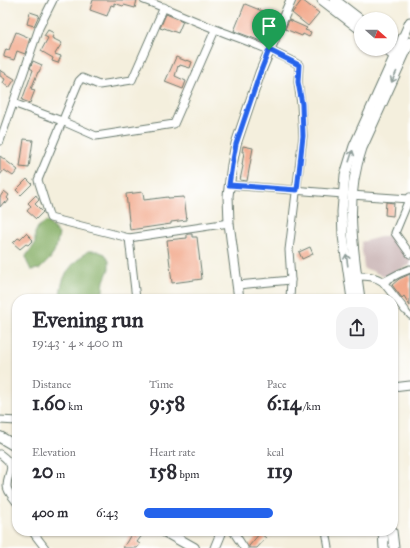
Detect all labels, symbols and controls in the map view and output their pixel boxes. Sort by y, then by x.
pin [252,9,286,50]
north arrow [354,12,398,56]
map controls [354,12,398,56]
icon: arrive [258,15,280,37]
one-way arrow [389,71,397,83]
one-way arrow [347,150,355,162]
one-way arrow [343,254,350,267]
text: Evening run [32,306,144,333]
button: share [336,307,378,349]
text: 19:43 · 4 × 400 m [32,335,123,351]
text: Distance [32,378,71,391]
text: Time [149,378,174,391]
text: Pace [267,378,287,391]
text: 1.60 [32,391,66,415]
text: 9:58 [149,391,185,415]
text: 6:14 [267,391,301,415]
text: km [66,400,83,413]
text: /km [301,400,321,413]
text: Elevation [32,446,76,459]
text: Heart rate [149,446,196,459]
text: kcal [267,446,284,459]
text: 20 [32,459,54,483]
text: 158 [149,459,177,483]
text: 119 [267,459,293,483]
text: m [54,468,65,481]
text: bpm [177,468,199,481]
text: 400 m [32,505,68,521]
text: 6:43 [96,505,118,521]

